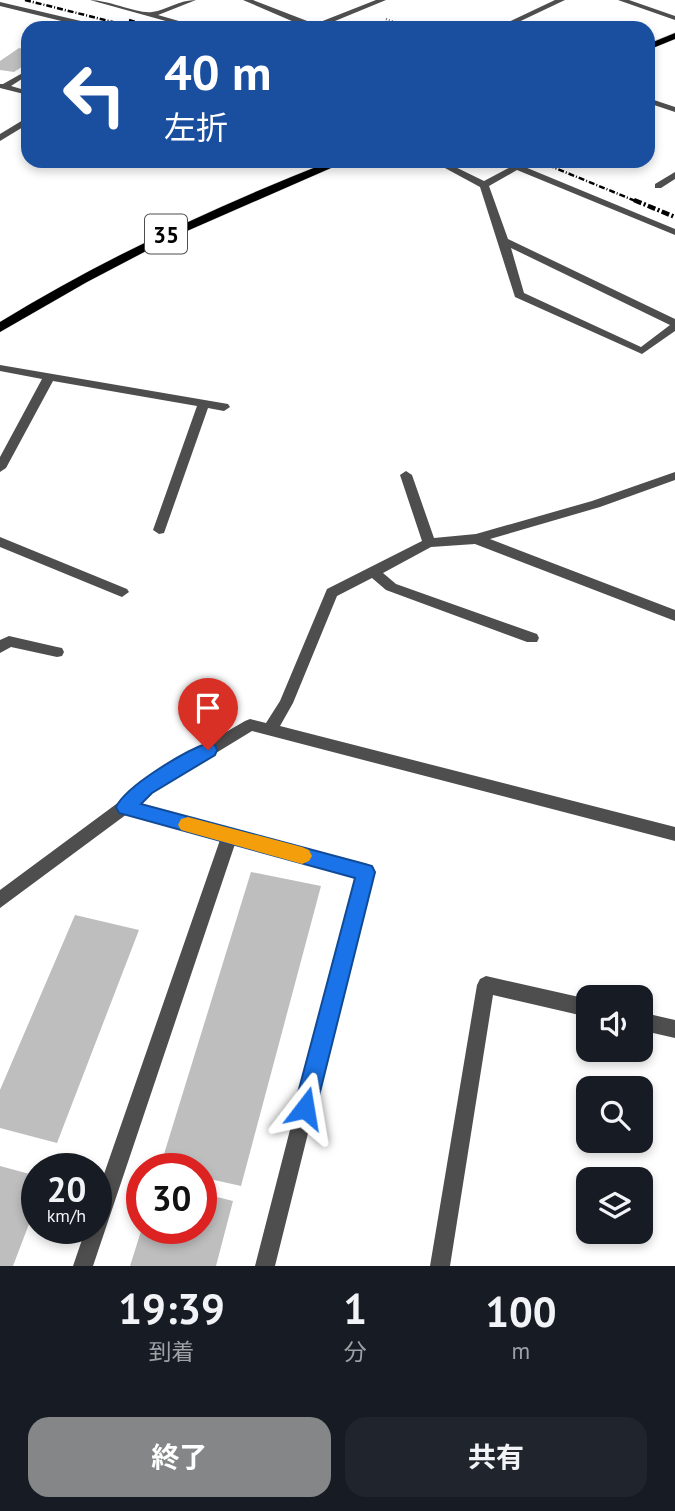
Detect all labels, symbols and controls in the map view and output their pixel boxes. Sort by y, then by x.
text: 40 m [164,40,271,104]
icon: left [49,49,140,140]
text: 左折 [164,106,228,148]
road number: 35 [145,215,187,254]
pin [178,678,238,750]
icon: arrive [189,689,227,727]
map controls [576,985,653,1244]
button: sound [576,985,653,1062]
position arrow [268,1071,342,1145]
button: search [576,1076,653,1153]
speed limit sign: 30 [126,1153,217,1244]
text: 20 [47,1166,86,1212]
button: layers [576,1167,653,1244]
text: km/h [47,1204,86,1227]
text: 19:39 [118,1281,225,1336]
text: 1 [343,1281,367,1336]
text: 100 [485,1284,557,1339]
text: m [512,1336,530,1365]
text: 到着 [149,1337,195,1366]
text: 分 [344,1337,367,1366]
button: 終了 [28,1417,331,1497]
button: 共有 [345,1417,647,1497]

